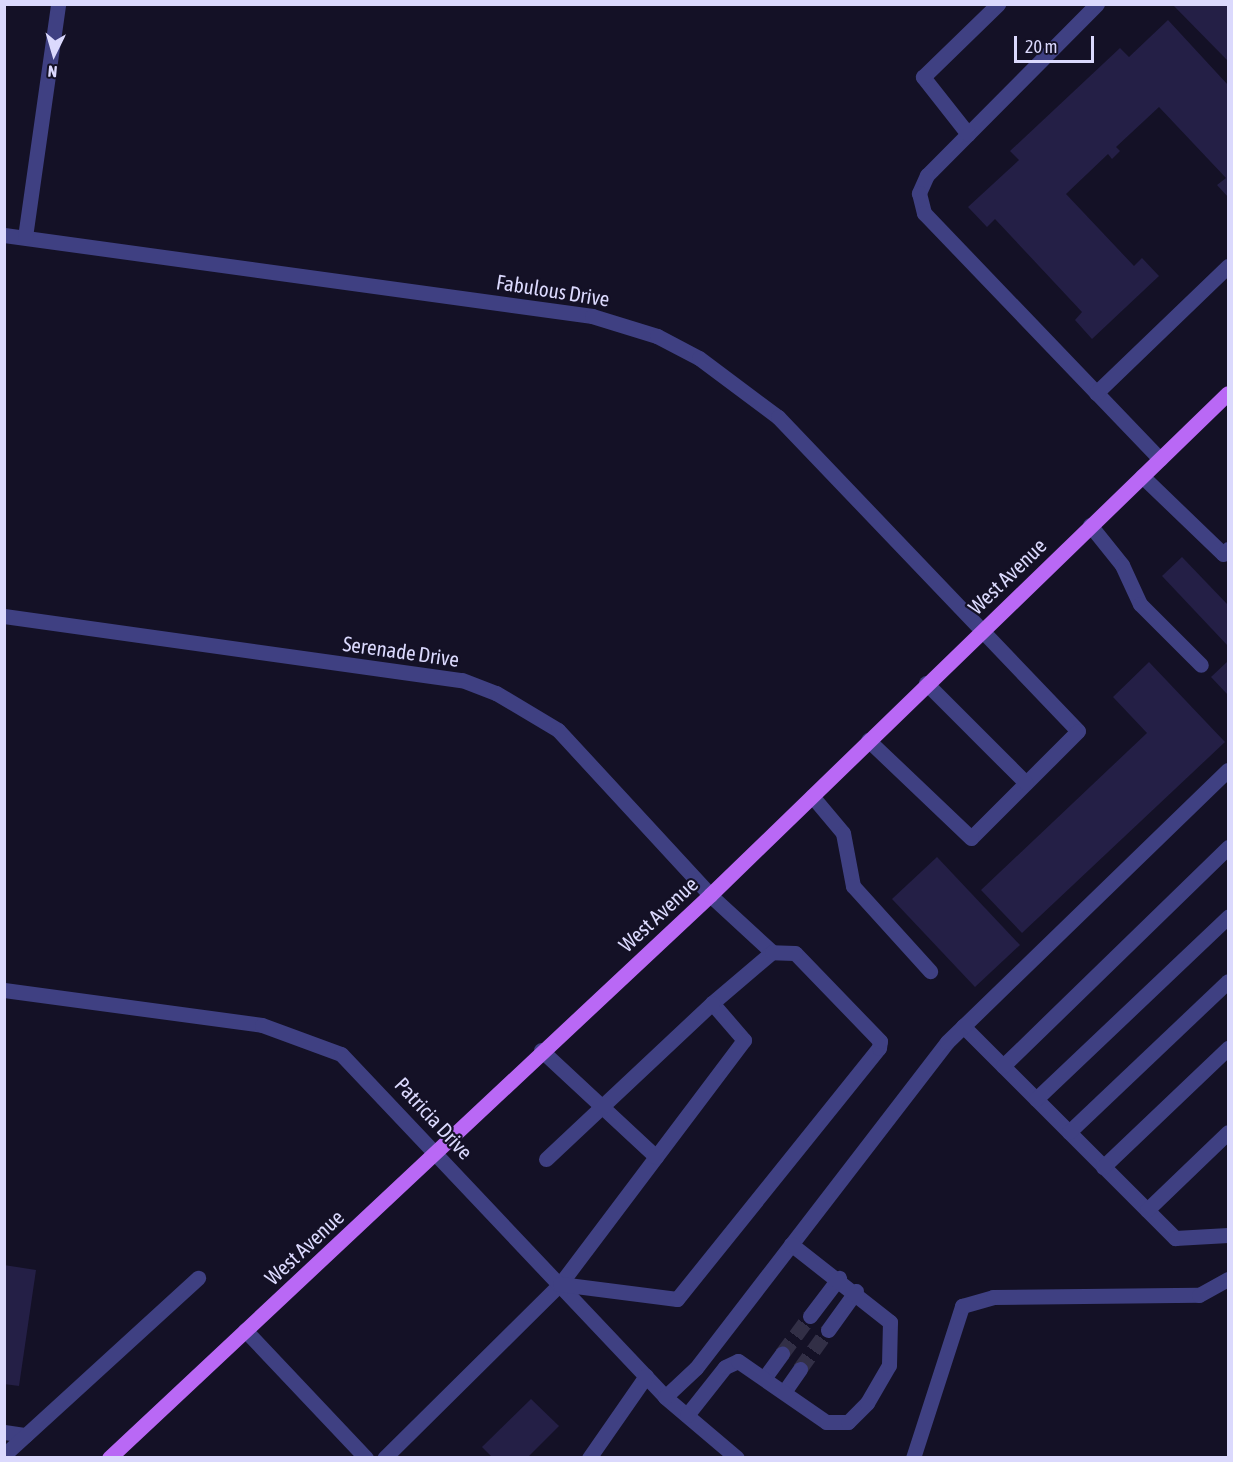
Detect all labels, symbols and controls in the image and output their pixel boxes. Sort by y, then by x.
north arrow [24,24,84,84]
scale bar [1017,24,1096,62]
text: 20 m [1025,36,1057,57]
text: N [47,63,58,81]
street label: Fabulous Drive [495,269,611,311]
street label: West Avenue [963,533,1051,619]
street label: Serenade Drive [341,630,461,672]
street label: West Avenue [613,871,703,957]
street label: Patricia Drive [390,1072,478,1164]
street label: West Avenue [259,1204,349,1290]

